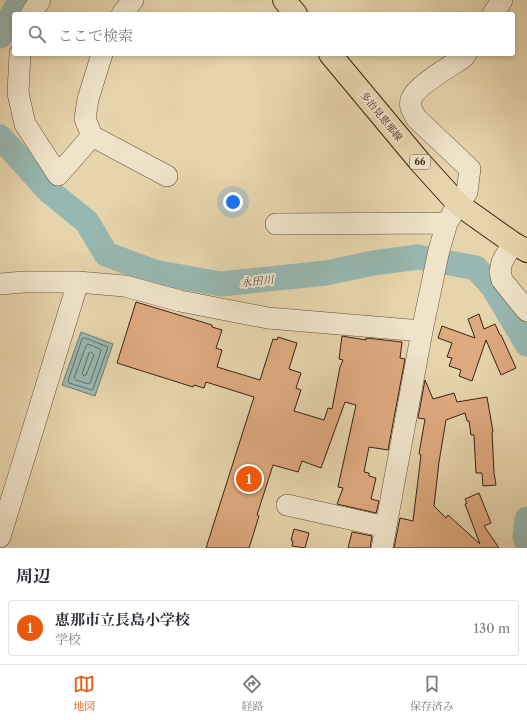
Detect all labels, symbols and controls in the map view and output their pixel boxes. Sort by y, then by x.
search box [12,12,515,56]
icon: search [26,23,48,45]
text: ここで検索 [58,26,133,45]
street label: 多治見恵那線 [358,89,406,144]
road number: 66 [410,155,430,169]
your location [223,192,243,212]
water label: 永田川 [240,272,275,290]
pin: 1 [236,464,262,494]
text: 周辺 [16,566,50,586]
text: 恵那市立長島小学校 [55,610,190,629]
text: 1 [27,620,33,636]
text: 130 m [474,620,510,636]
text: 学校 [55,631,81,647]
tab: 地図 [73,673,95,713]
tab: 経路 [241,673,263,713]
tab: 保存済み [410,673,454,713]

